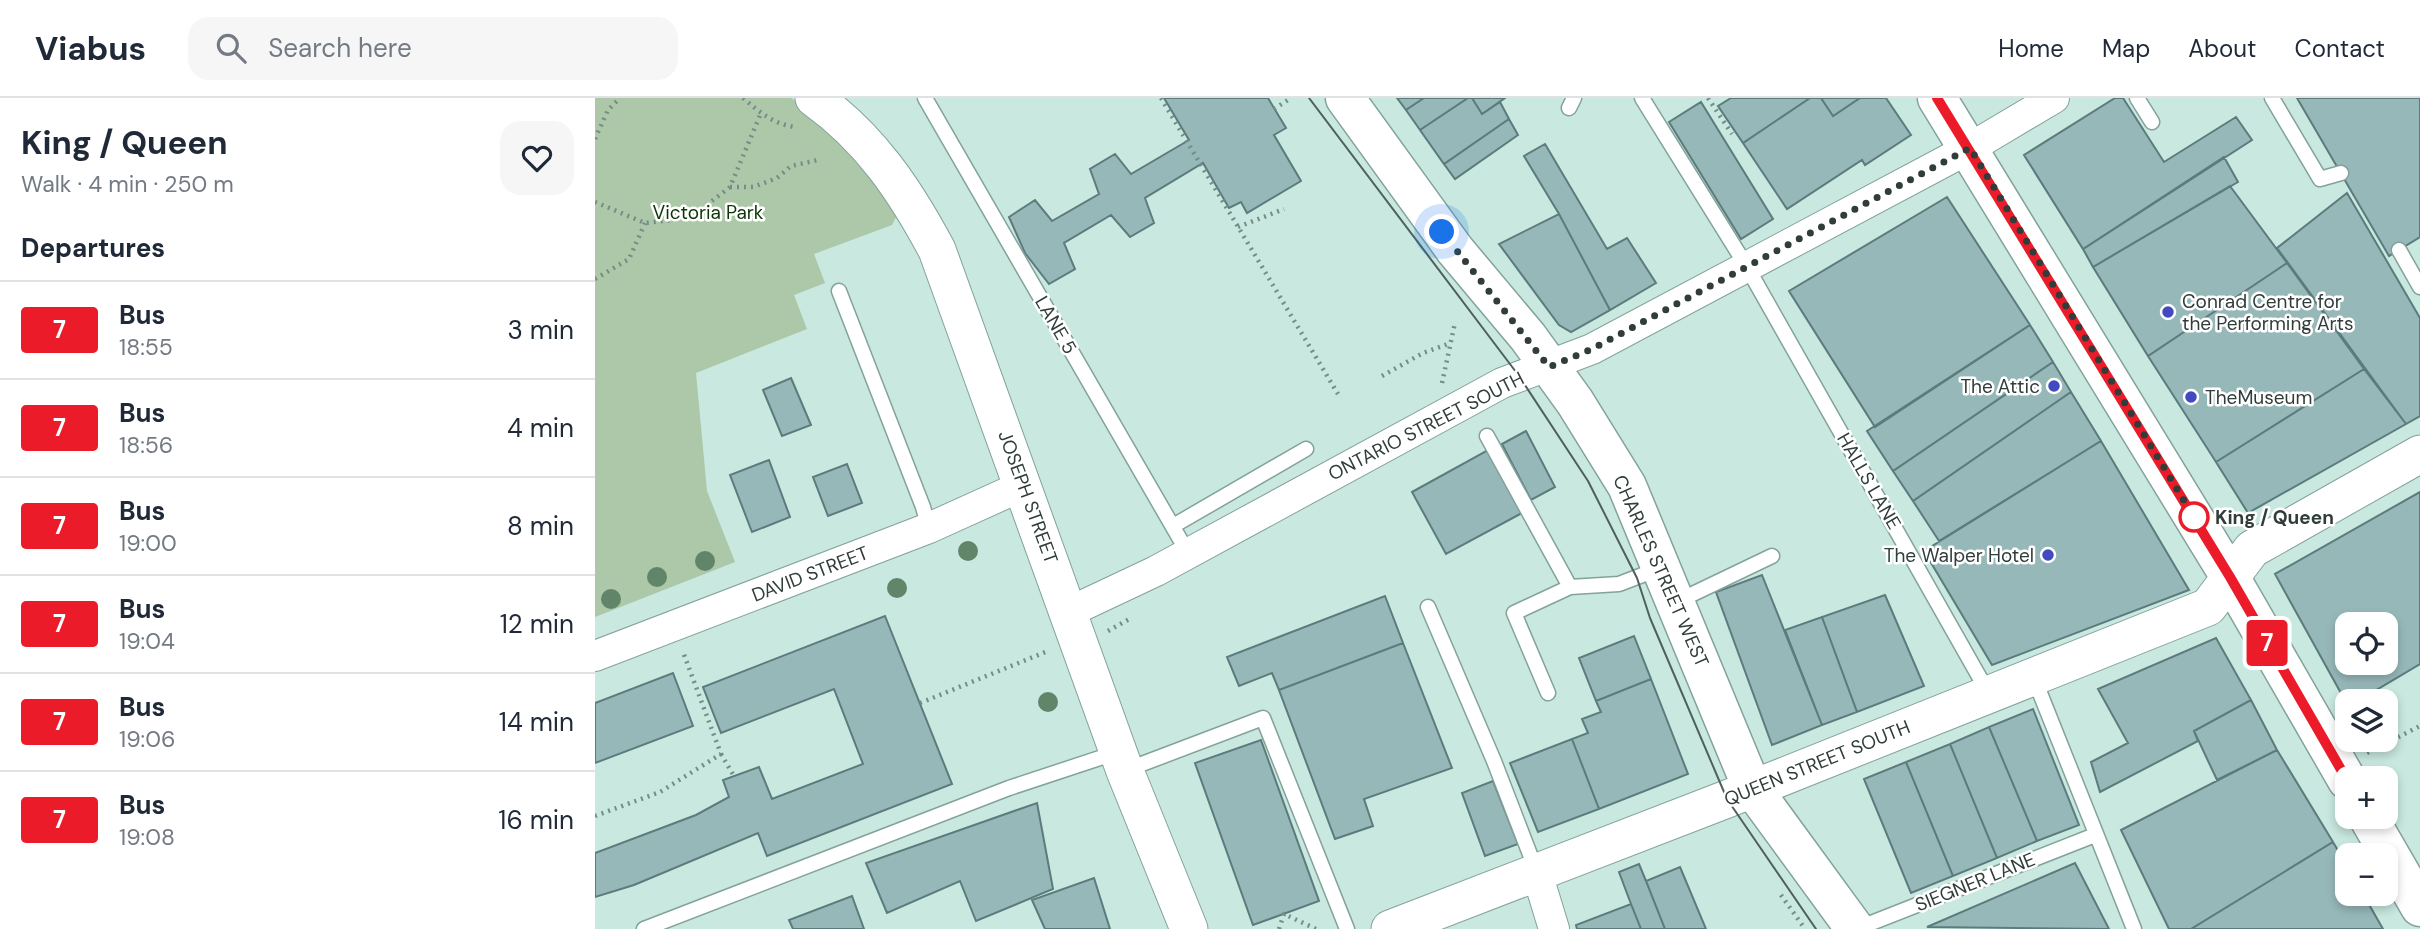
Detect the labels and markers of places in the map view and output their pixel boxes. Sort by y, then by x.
place label: Conrad Centre for the Performing Arts [2182,289,2354,336]
marker: Conrad Centre for the Performing Arts [2160,304,2176,320]
place label: The Attic [1960,374,2040,399]
marker: The Attic [2046,378,2062,394]
place label: TheMuseum [2205,385,2312,410]
marker: TheMuseum [2183,389,2199,405]
marker: King / Queen [2179,502,2209,532]
place label: King / Queen [2215,505,2334,530]
place label: The Walper Hotel [1884,543,2034,568]
marker: The Walper Hotel [2040,547,2056,563]

